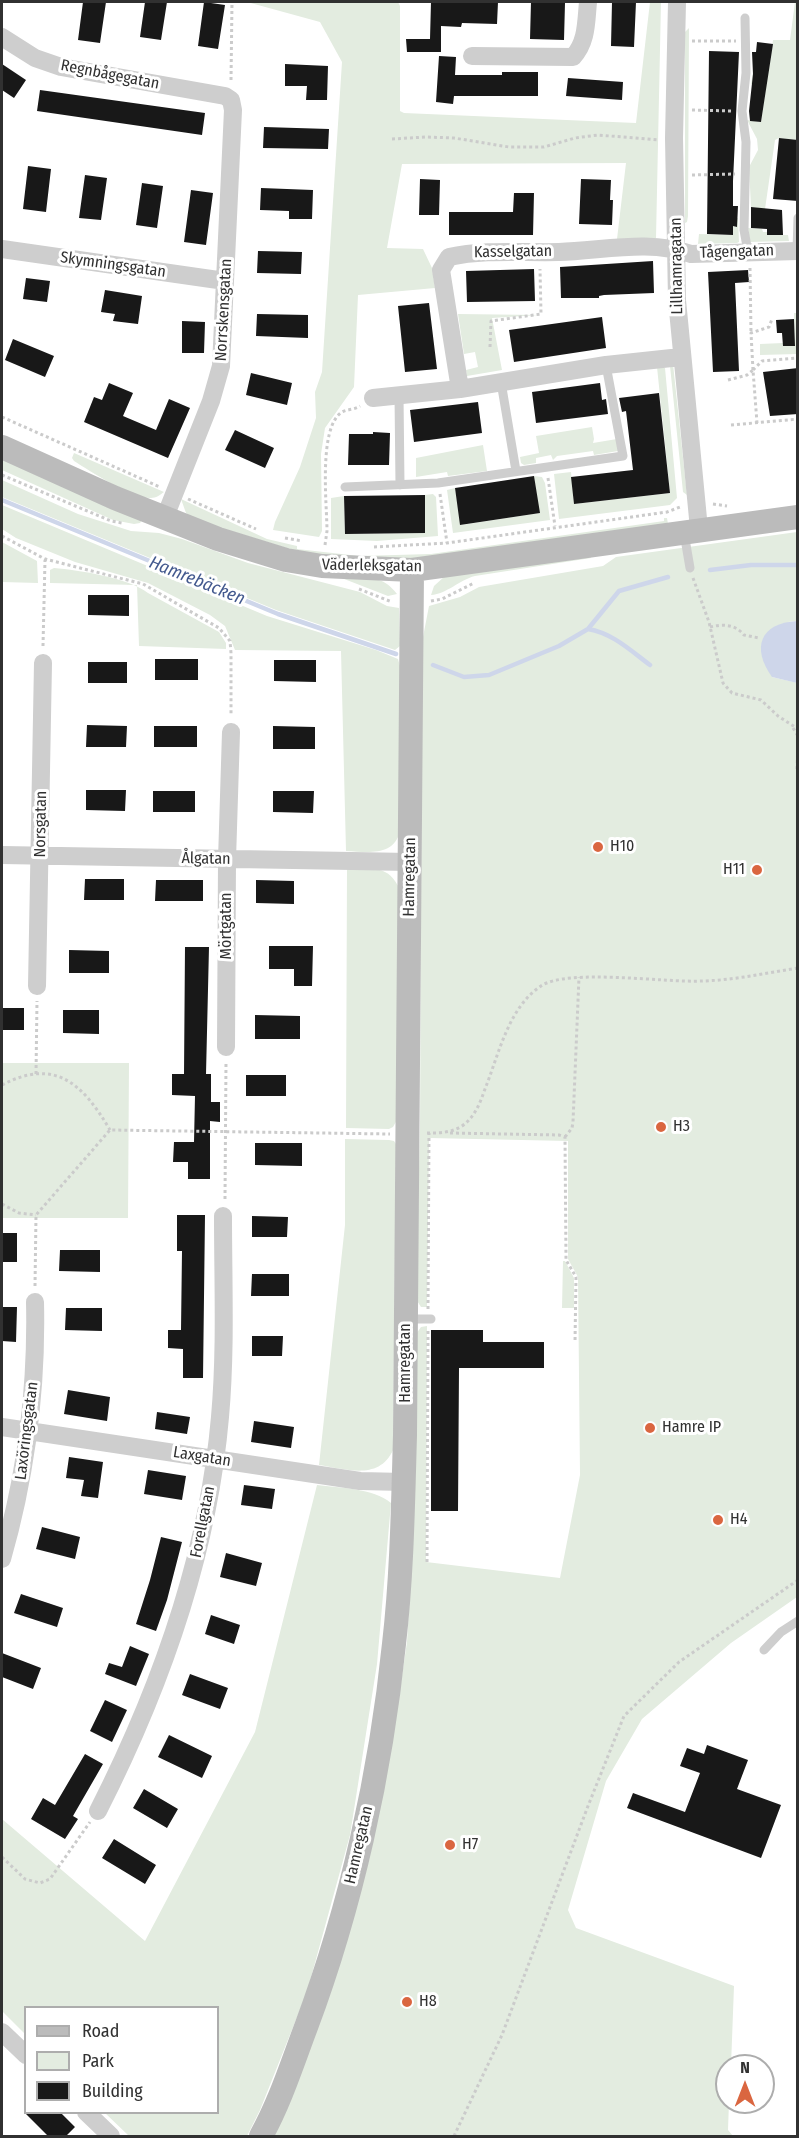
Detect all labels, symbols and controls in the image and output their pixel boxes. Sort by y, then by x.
street label: Regnbågegatan [59,56,161,94]
street label: Lillhamragatan [667,217,687,315]
street label: Tågengatan [700,241,774,263]
street label: Kasselgatan [474,242,552,262]
street label: Skymningsgatan [59,248,167,282]
street label: Norrskensgatan [212,258,236,362]
water label: Hamrebäcken [146,552,248,610]
street label: Väderleksgatan [322,556,422,576]
street label: Norsgatan [31,790,51,858]
street label: Hamregatan [400,837,420,917]
place label: H10 [610,837,634,857]
marker: H10 [591,840,605,854]
street label: Ålgatan [181,849,231,869]
place label: H11 [723,860,745,880]
marker: H11 [750,863,764,877]
street label: Mörtgatan [217,893,237,959]
place label: H3 [673,1117,690,1137]
marker: H3 [654,1120,668,1134]
street label: Hamregatan [396,1323,416,1403]
street label: Laxöringsgatan [11,1381,43,1481]
place label: Hamre IP [662,1418,721,1438]
marker: Hamre IP [643,1421,657,1435]
street label: Laxgatan [172,1443,232,1471]
street label: Forellgatan [187,1484,219,1560]
place label: H4 [730,1510,747,1530]
marker: H4 [711,1513,725,1527]
street label: Hamregatan [341,1804,377,1886]
place label: H7 [462,1835,478,1855]
marker: H7 [443,1838,457,1852]
place label: H8 [419,1992,437,2012]
marker: H8 [400,1995,414,2009]
legend [24,2006,219,2114]
text: Road [82,2020,119,2042]
text: Park [82,2050,114,2072]
north arrow [715,2054,775,2114]
text: N [740,2058,750,2077]
text: Building [82,2080,143,2102]

